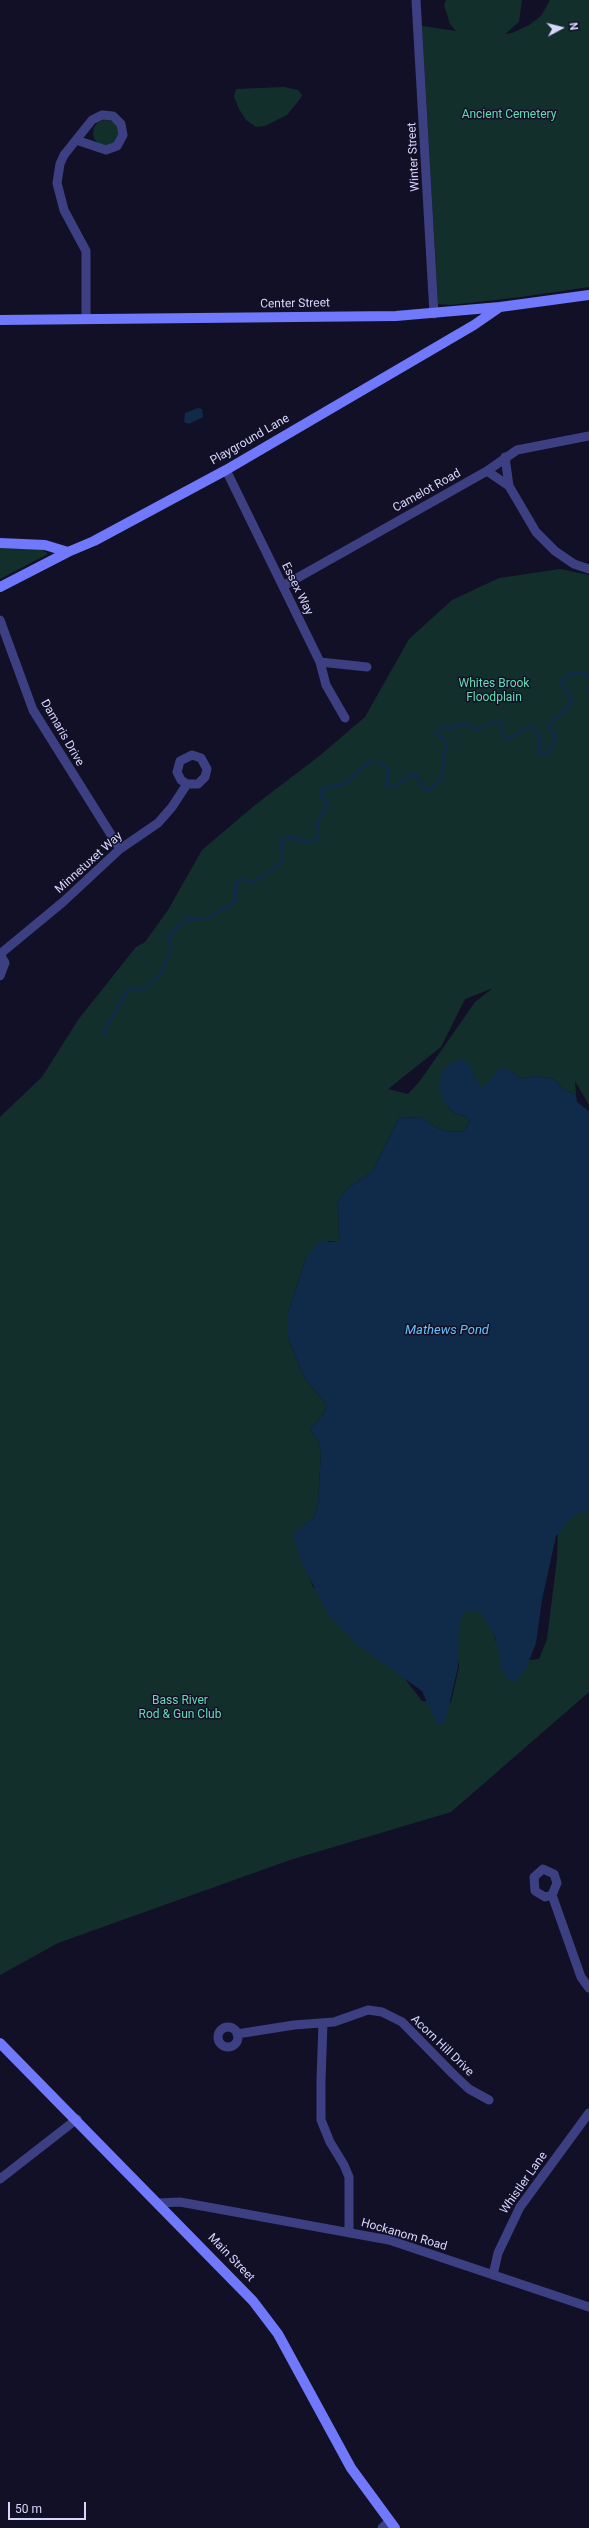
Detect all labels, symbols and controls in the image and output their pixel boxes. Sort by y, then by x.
north arrow [541,8,581,48]
text: N [566,22,580,31]
park label: Ancient Cemetery [462,108,556,122]
street label: Winter Street [405,122,423,192]
street label: Center Street [260,296,330,312]
street label: Playground Lane [208,412,292,468]
street label: Camelot Road [391,466,463,516]
street label: Essex Way [278,560,316,618]
park label: Whites Brook Floodplain [459,677,529,705]
street label: Damaris Drive [37,697,87,769]
street label: Minnetuxet Way [53,829,125,897]
water label: Mathews Pond [405,1323,489,1339]
park label: Bass River Rod & Gun Club [139,1694,221,1722]
street label: Acorn Hill Drive [408,2012,476,2080]
street label: Whistler Lane [497,2149,551,2217]
street label: Hockanom Road [359,2216,449,2254]
street label: Main Street [205,2231,257,2285]
scale bar [10,2494,88,2520]
text: 50 m [15,2502,42,2516]

